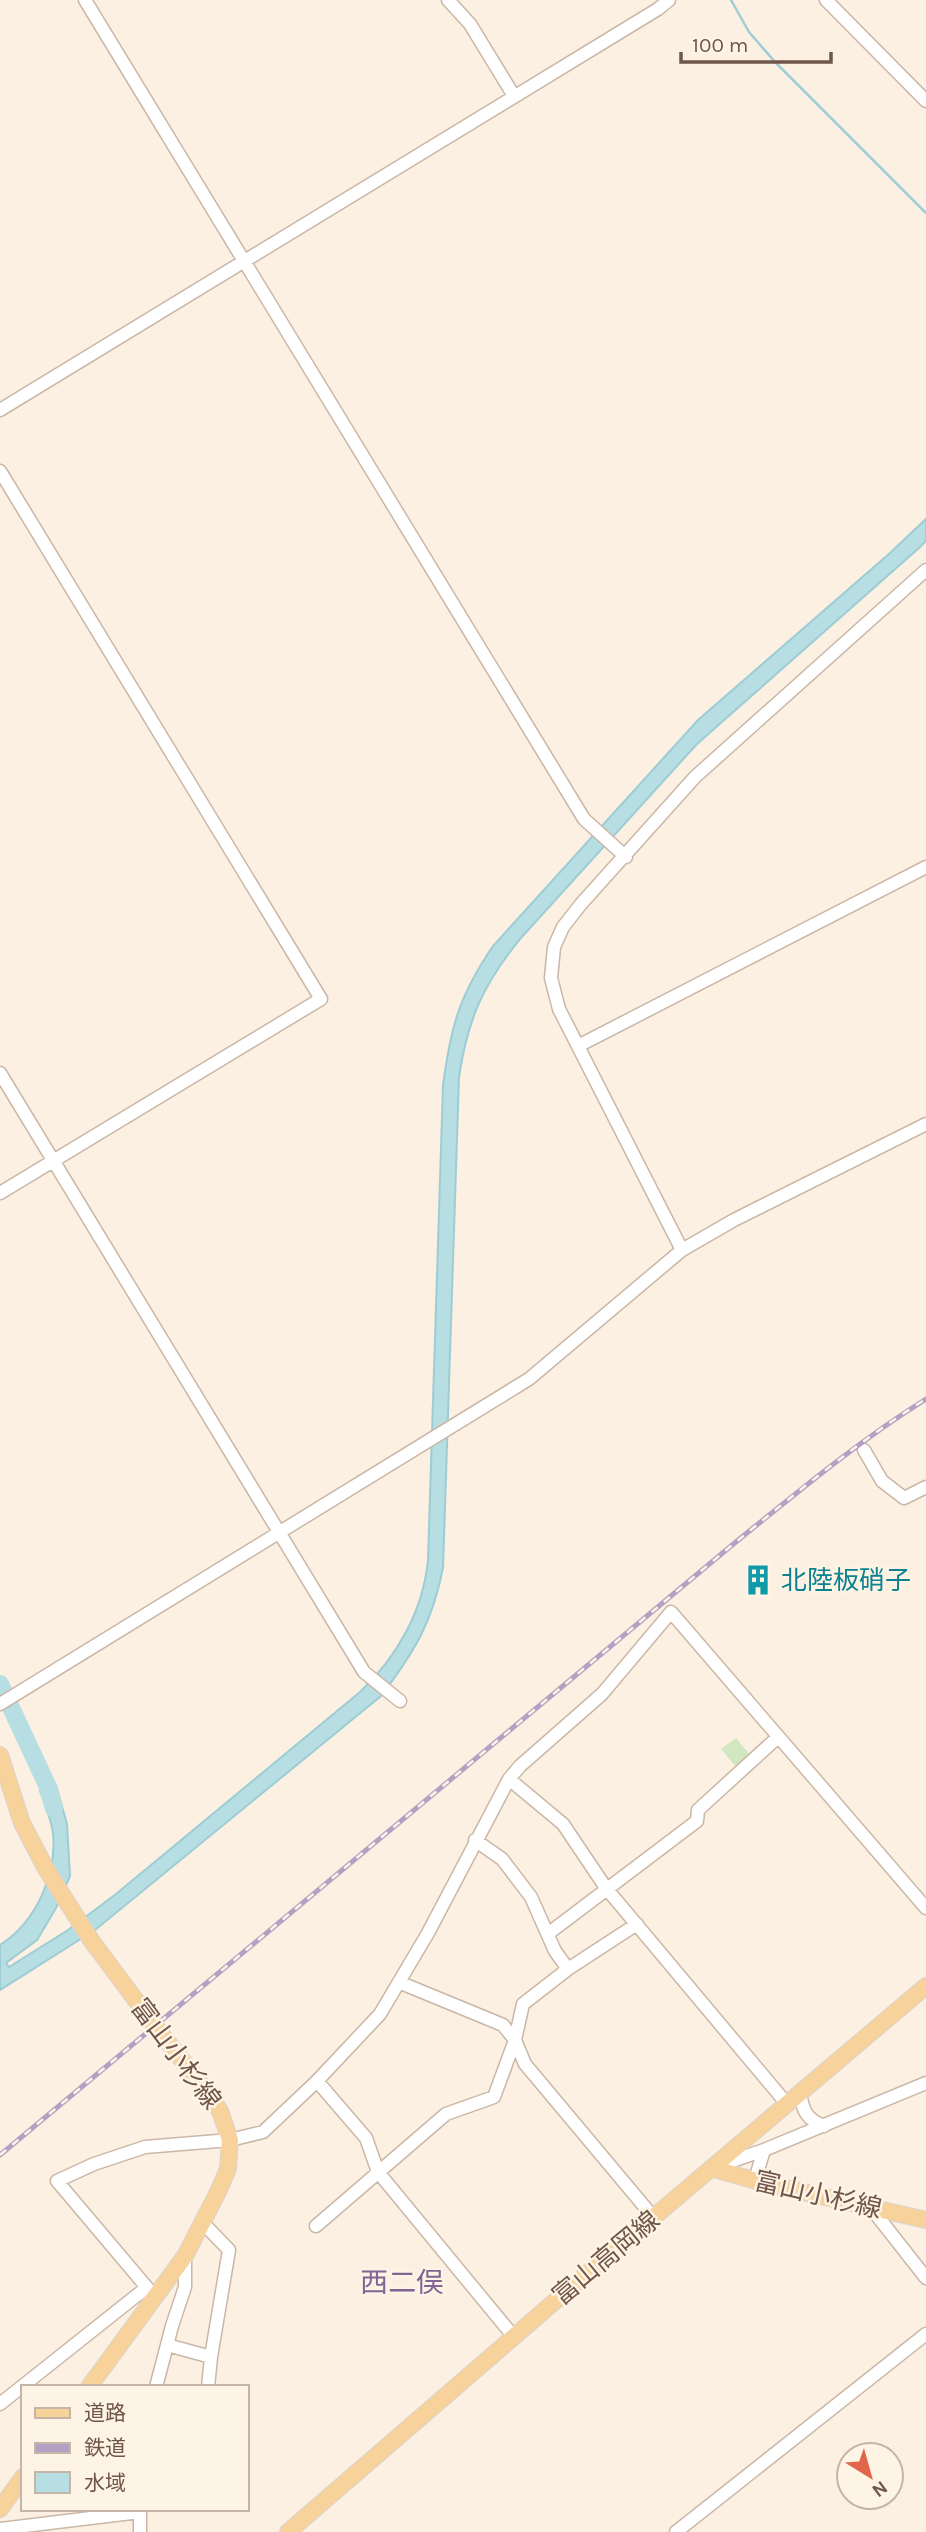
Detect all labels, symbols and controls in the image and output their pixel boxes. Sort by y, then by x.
scale bar [681,21,832,65]
text: 100 m [692,33,749,57]
building icon: 北陸板硝子 [741,1563,775,1597]
place label: 北陸板硝子 [781,1565,911,1596]
street label: 富山小杉線 [124,1993,228,2115]
street label: 富山小杉線 [751,2165,885,2225]
street label: 富山高岡線 [546,2204,666,2312]
district label: 西二俣 [360,2266,444,2299]
legend [21,2385,248,2511]
text: 道路 [84,2401,126,2425]
text: 鉄道 [84,2436,126,2460]
north arrow [835,2441,905,2511]
text: 水域 [84,2471,126,2495]
text: N [868,2476,892,2502]

